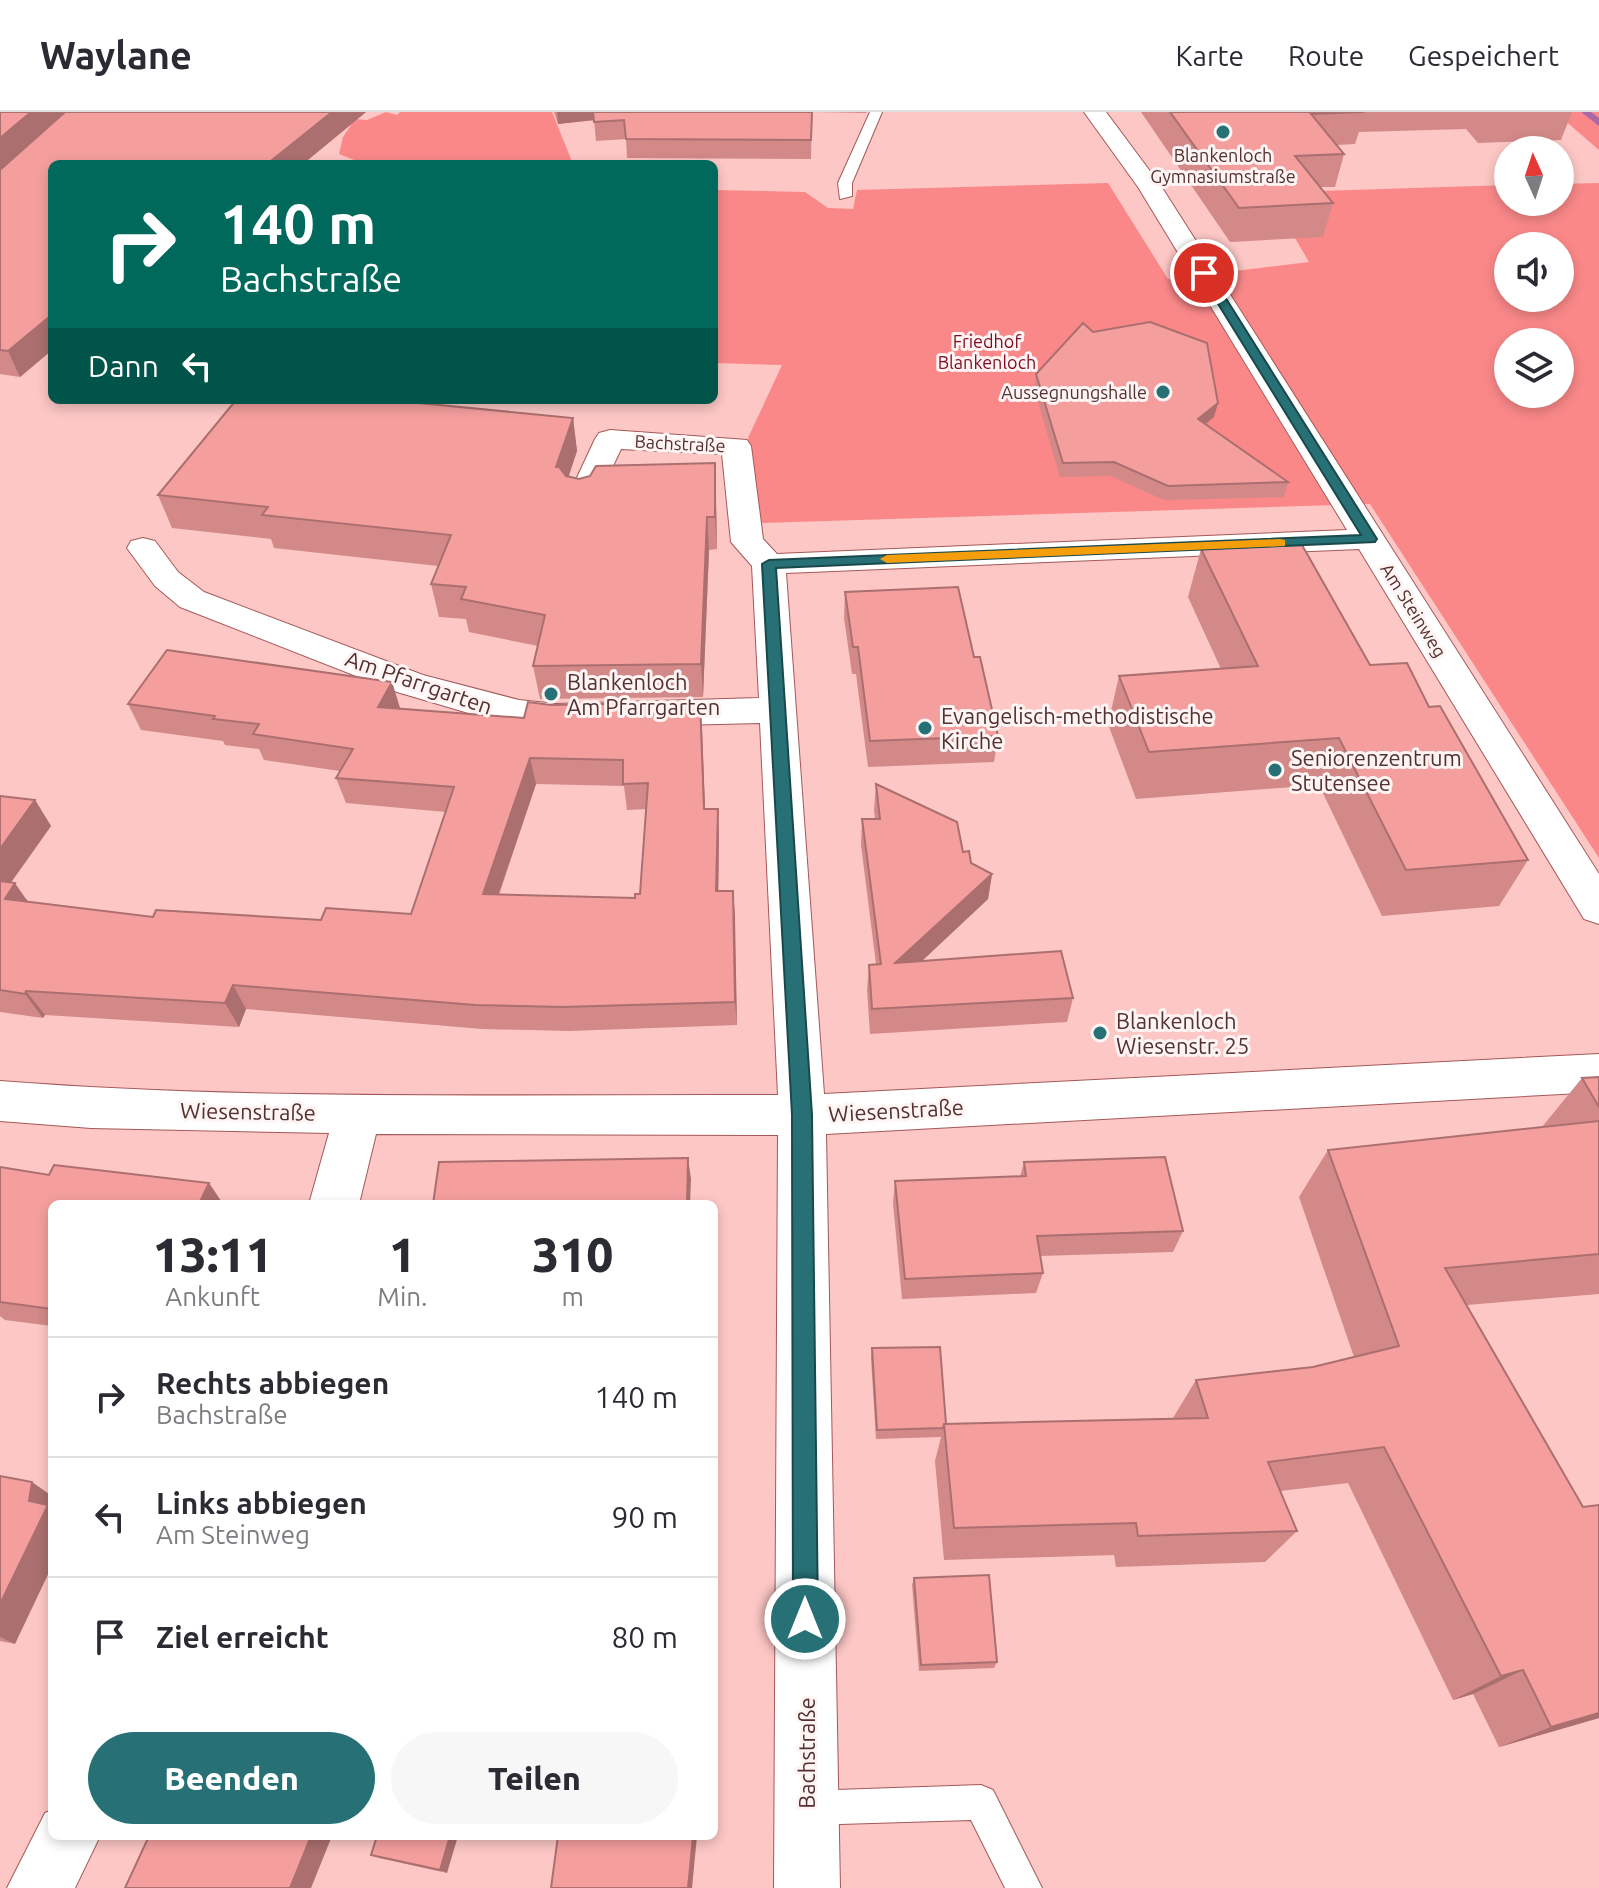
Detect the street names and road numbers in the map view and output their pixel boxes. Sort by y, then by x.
street label: Bachstraße [634,431,726,455]
street label: Am Steinweg [1377,559,1451,661]
street label: Am Pfarrgarten [342,645,496,719]
street label: Wiesenstraße [828,1094,964,1126]
street label: Wiesenstraße [180,1097,316,1125]
street label: Bachstraße [794,1697,819,1809]

